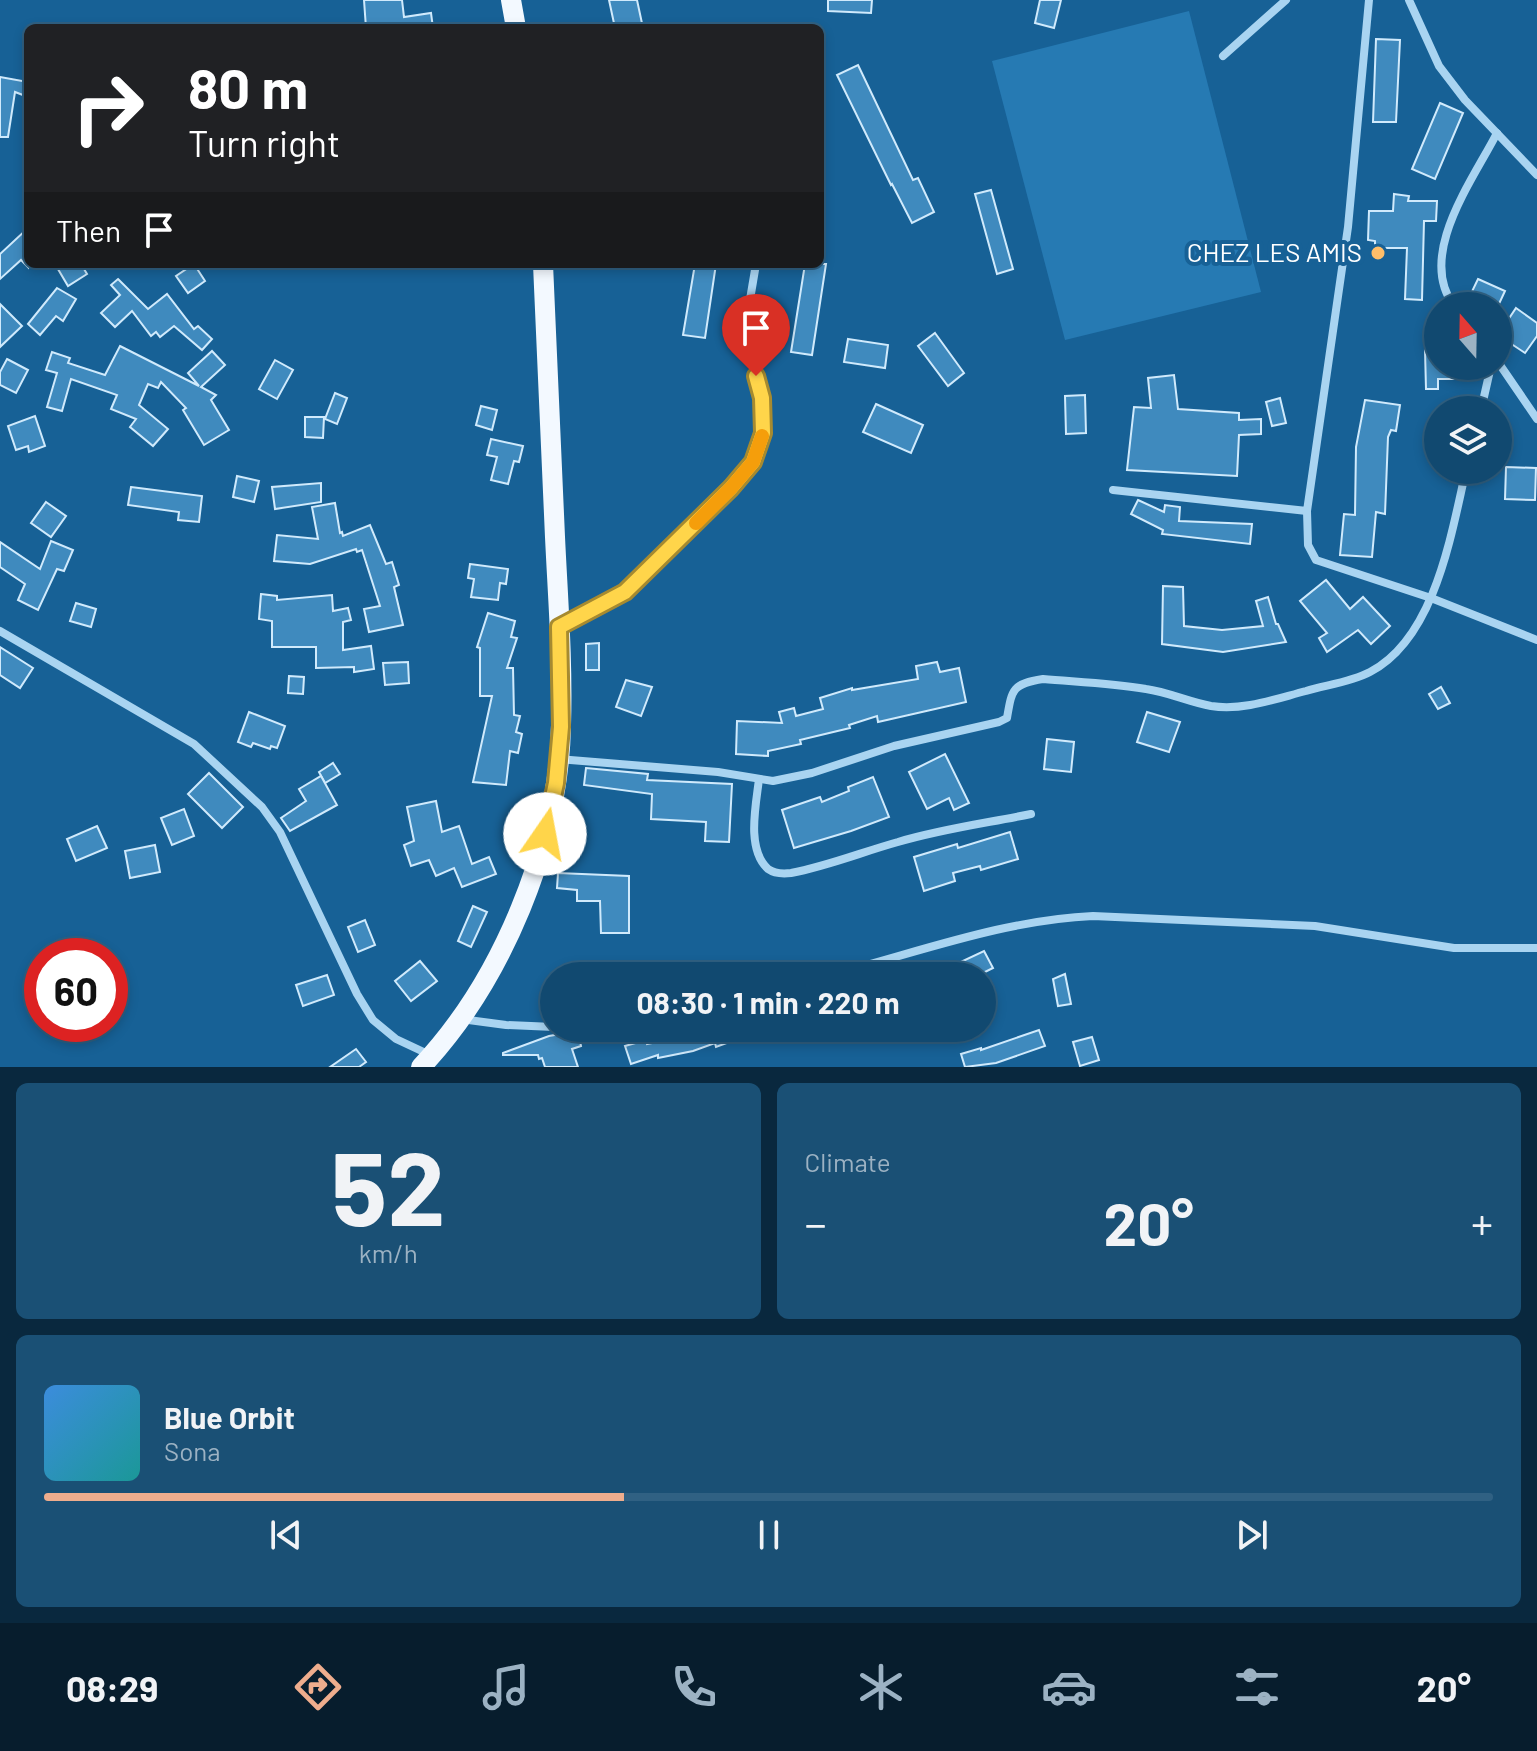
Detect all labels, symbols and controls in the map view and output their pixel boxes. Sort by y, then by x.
text: 80 m [188,53,308,120]
icon: right [56,56,160,160]
text: Turn right [188,121,340,164]
icon: arrive [137,208,181,252]
text: Then [56,212,121,248]
place label: CHEZ LES AMIS [1187,236,1362,267]
marker: CHEZ LES AMIS [1369,244,1387,262]
north arrow [1424,292,1512,380]
map controls [1424,292,1512,484]
pin [722,294,790,376]
icon: arrive [734,306,778,350]
button: layers [1424,396,1512,484]
position arrow [503,792,587,876]
speed limit sign: 60 [24,938,128,1042]
text: 08:30 · 1 min · 220 m [636,984,900,1020]
text: 52 [331,1122,445,1247]
text: Climate [805,1146,891,1177]
text: 20° [1104,1186,1194,1258]
text: − [805,1196,827,1249]
text: + [1471,1196,1493,1249]
text: km/h [359,1237,418,1268]
text: Blue Orbit [164,1399,295,1435]
text: Sona [164,1435,221,1466]
icon: previous [264,1513,308,1557]
icon: pause [747,1513,791,1557]
icon: next [1230,1513,1274,1557]
icon: directions [290,1659,346,1715]
icon: music [478,1659,534,1715]
icon: phone [666,1659,722,1715]
icon: climate [853,1659,909,1715]
icon: car [1041,1659,1097,1715]
icon: filters [1229,1659,1285,1715]
text: 08:29 [66,1666,158,1709]
text: 20° [1417,1666,1471,1709]

